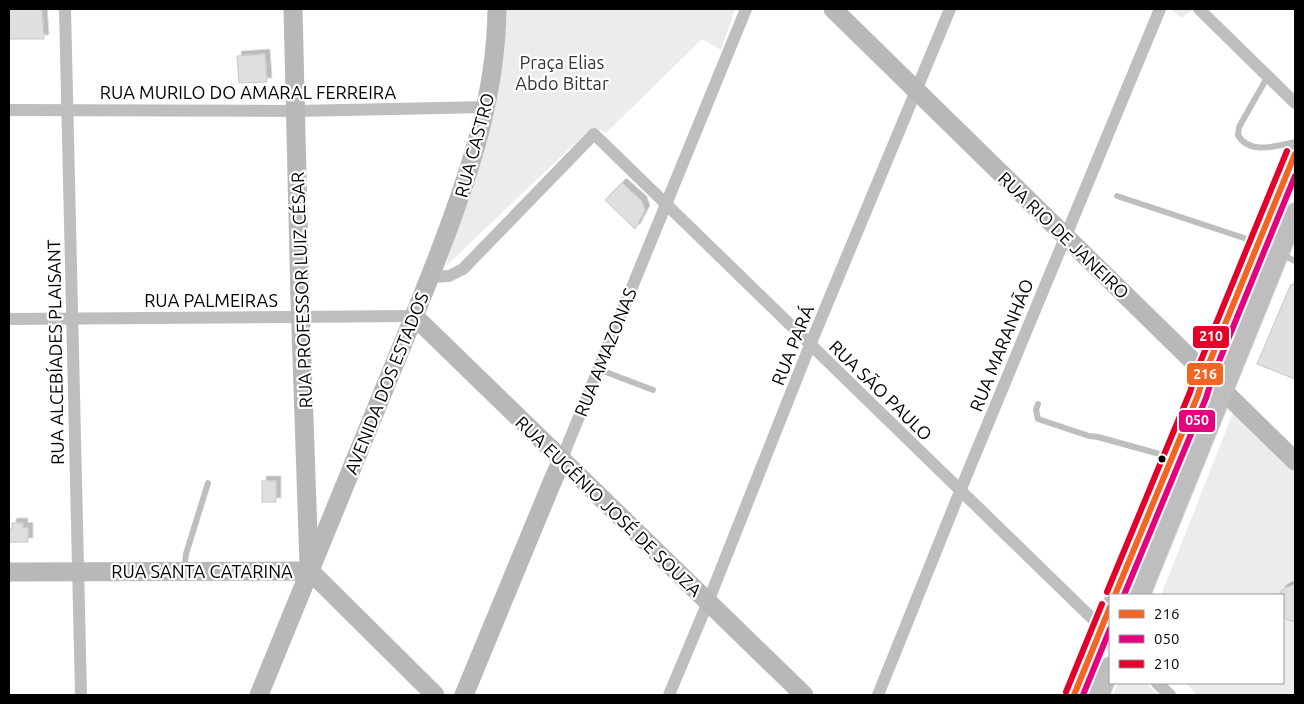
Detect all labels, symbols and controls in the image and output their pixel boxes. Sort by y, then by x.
park label: Praça Elias Abdo Bittar [515,52,609,93]
street label: RUA MURILO DO AMARAL FERREIRA [100,82,397,102]
street label: RUA CASTRO [450,91,498,199]
street label: RUA RIO DE JANEIRO [995,168,1133,302]
street label: RUA PROFESSOR LUIZ CÉSAR [286,171,315,409]
street label: RUA ALCEBÍADES PLAISANT [42,239,67,465]
street label: RUA MARANHÃO [964,276,1037,414]
street label: RUA AMAZONAS [570,285,640,419]
street label: AVENIDA DOS ESTADOS [340,289,432,477]
street label: RUA PALMEIRAS [144,290,278,310]
street label: RUA PARÁ [766,301,817,388]
line badge: 210 [1192,325,1230,349]
text: 210 [1199,328,1223,344]
street label: RUA SÃO PAULO [826,335,937,444]
line badge: 216 [1186,362,1224,386]
text: 216 [1193,366,1217,382]
line badge: 050 [1178,409,1216,433]
street label: RUA EUGÊNIO JOSÉ DE SOUZA [512,411,707,600]
text: 050 [1185,412,1209,428]
unlabelled marker [1157,454,1167,464]
street label: RUA SANTA CATARINA [111,561,293,581]
legend [1109,594,1284,684]
text: 216 [1154,605,1179,622]
text: 050 [1154,630,1179,647]
text: 210 [1154,655,1179,672]

